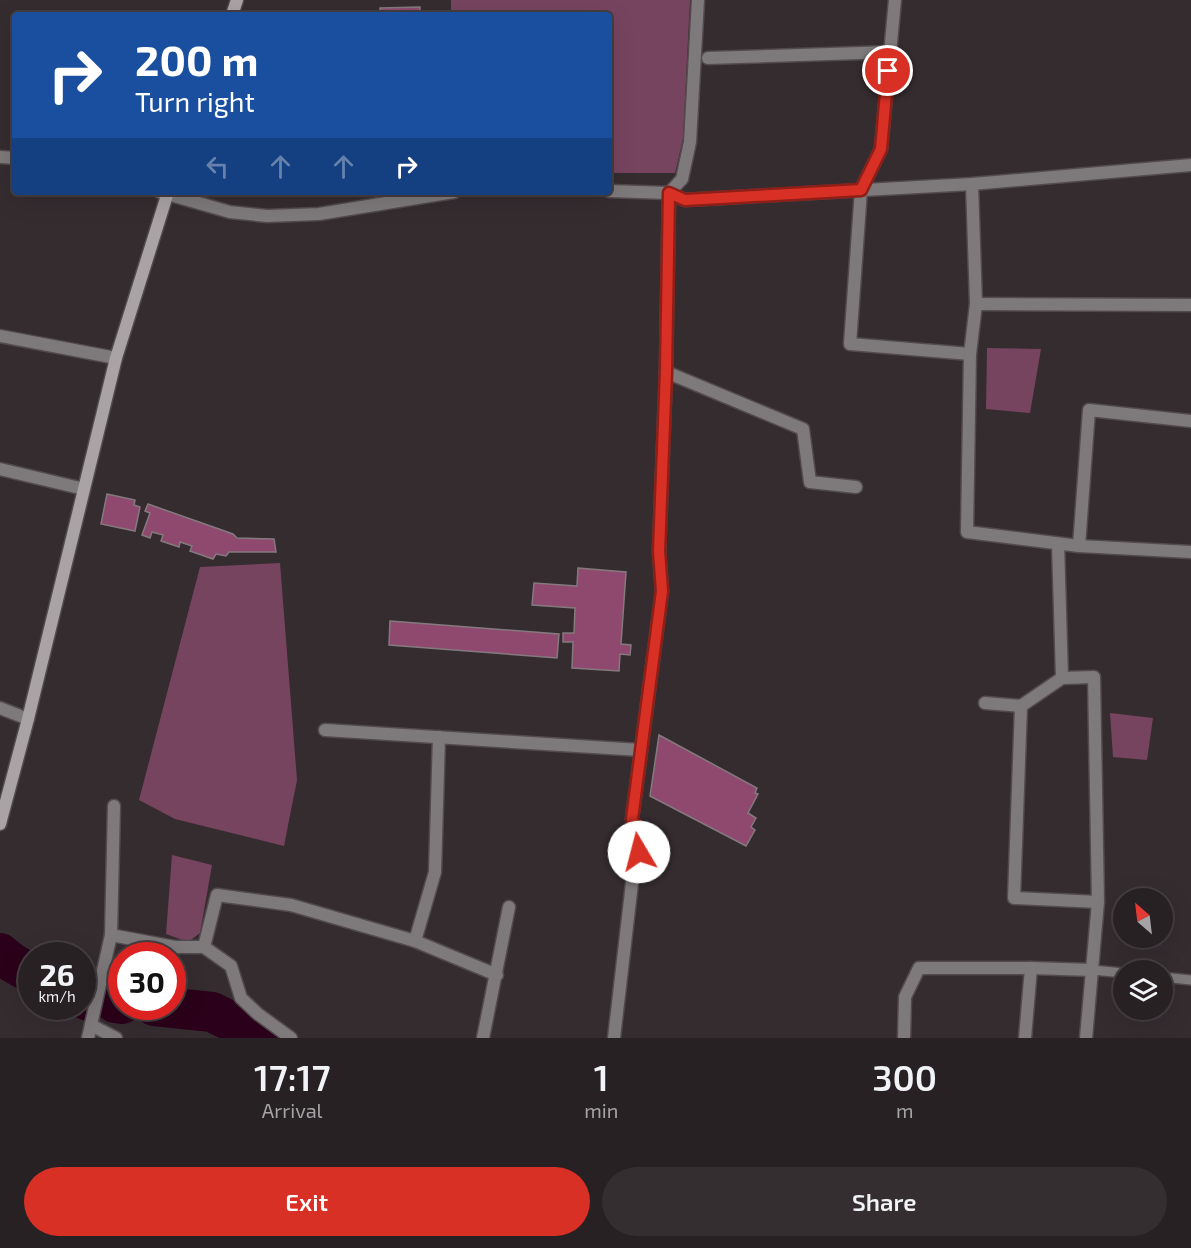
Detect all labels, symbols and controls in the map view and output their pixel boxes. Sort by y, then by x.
text: 200 m [135,34,258,84]
icon: right [36,36,114,114]
pin [862,45,913,96]
icon: arrive [871,54,904,87]
text: Turn right [135,85,255,117]
icon: left [201,150,234,183]
icon: ahead [264,150,297,183]
icon: ahead [327,150,360,183]
icon: right [390,150,423,183]
position arrow [607,820,671,884]
north arrow [1113,888,1173,948]
map controls [1113,888,1173,1020]
speed limit sign: 30 [108,942,186,1020]
text: 26 [39,956,75,992]
button: layers [1113,960,1173,1020]
text: km/h [38,987,76,1005]
text: 17:17 [254,1055,330,1098]
text: 1 [594,1055,609,1098]
text: 300 [872,1055,937,1098]
text: Arrival [262,1098,323,1122]
text: min [584,1098,618,1122]
text: m [896,1098,913,1122]
button: Exit [24,1167,590,1236]
button: Share [602,1167,1167,1236]

